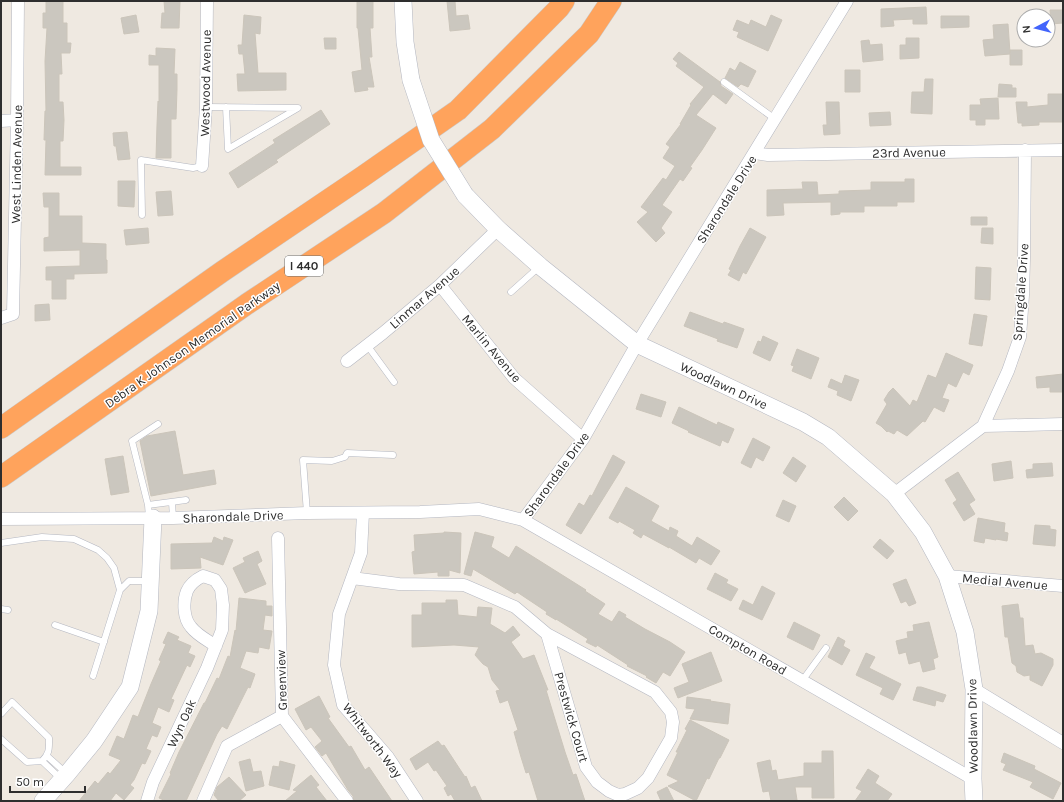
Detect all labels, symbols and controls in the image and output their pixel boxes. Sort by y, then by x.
north arrow [1016,8,1056,48]
text: N [1020,24,1034,34]
street label: Westwood Avenue [197,29,214,137]
street label: West Linden Avenue [8,104,25,223]
street label: 23rd Avenue [872,144,946,161]
street label: Sharondale Drive [693,152,760,246]
street label: Springdale Drive [1010,242,1031,341]
road number: I 440 [285,256,323,276]
street label: Linmar Avenue [386,263,463,332]
street label: Debra K Johnson Memorial Parkway [102,278,283,411]
street label: Marlin Avenue [459,311,525,386]
street label: Woodlawn Drive [678,359,770,412]
street label: Sharondale Drive [521,429,592,520]
street label: Sharondale Drive [182,507,284,526]
street label: Medial Avenue [961,570,1049,593]
street label: Compton Road [706,621,789,678]
street label: Greenview [273,649,290,711]
street label: Prestwick Court [551,670,592,764]
street label: Woodlawn Drive [964,678,981,773]
street label: Wyn Oak [164,697,199,750]
street label: Whitworth Way [340,700,406,781]
scale bar [10,768,85,794]
text: 50 m [16,775,44,789]

